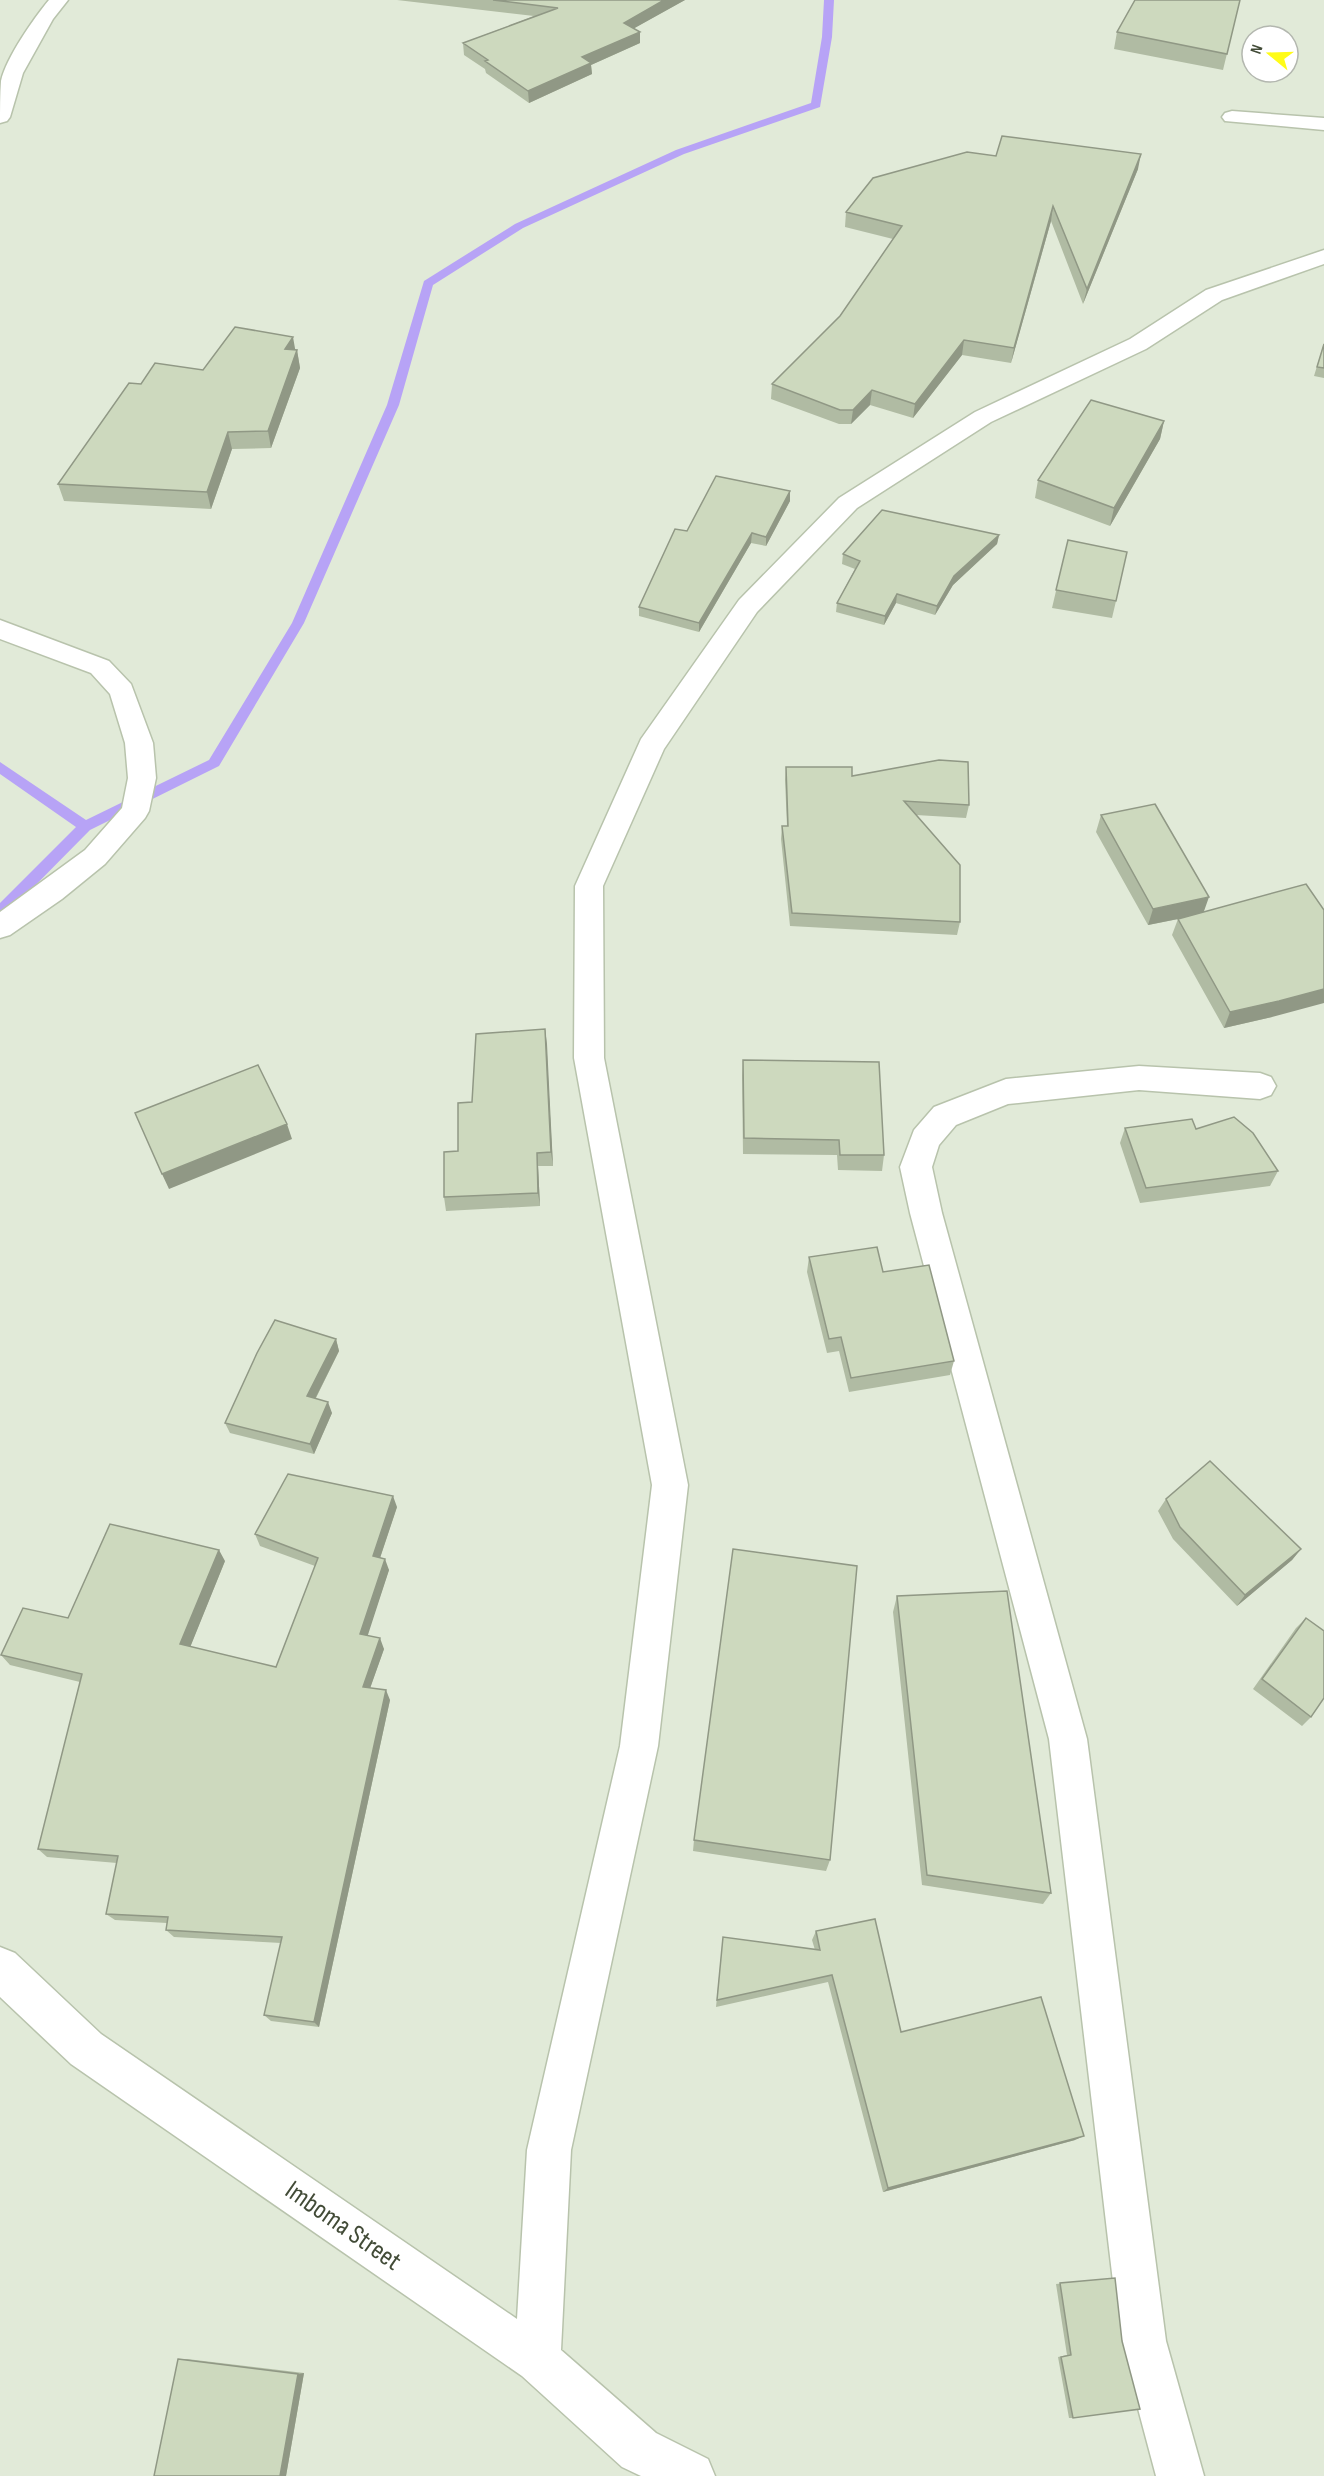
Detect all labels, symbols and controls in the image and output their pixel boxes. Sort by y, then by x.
north arrow [1240,24,1300,84]
text: N [1247,42,1268,57]
street label: Imboma Street [279,2174,407,2278]

